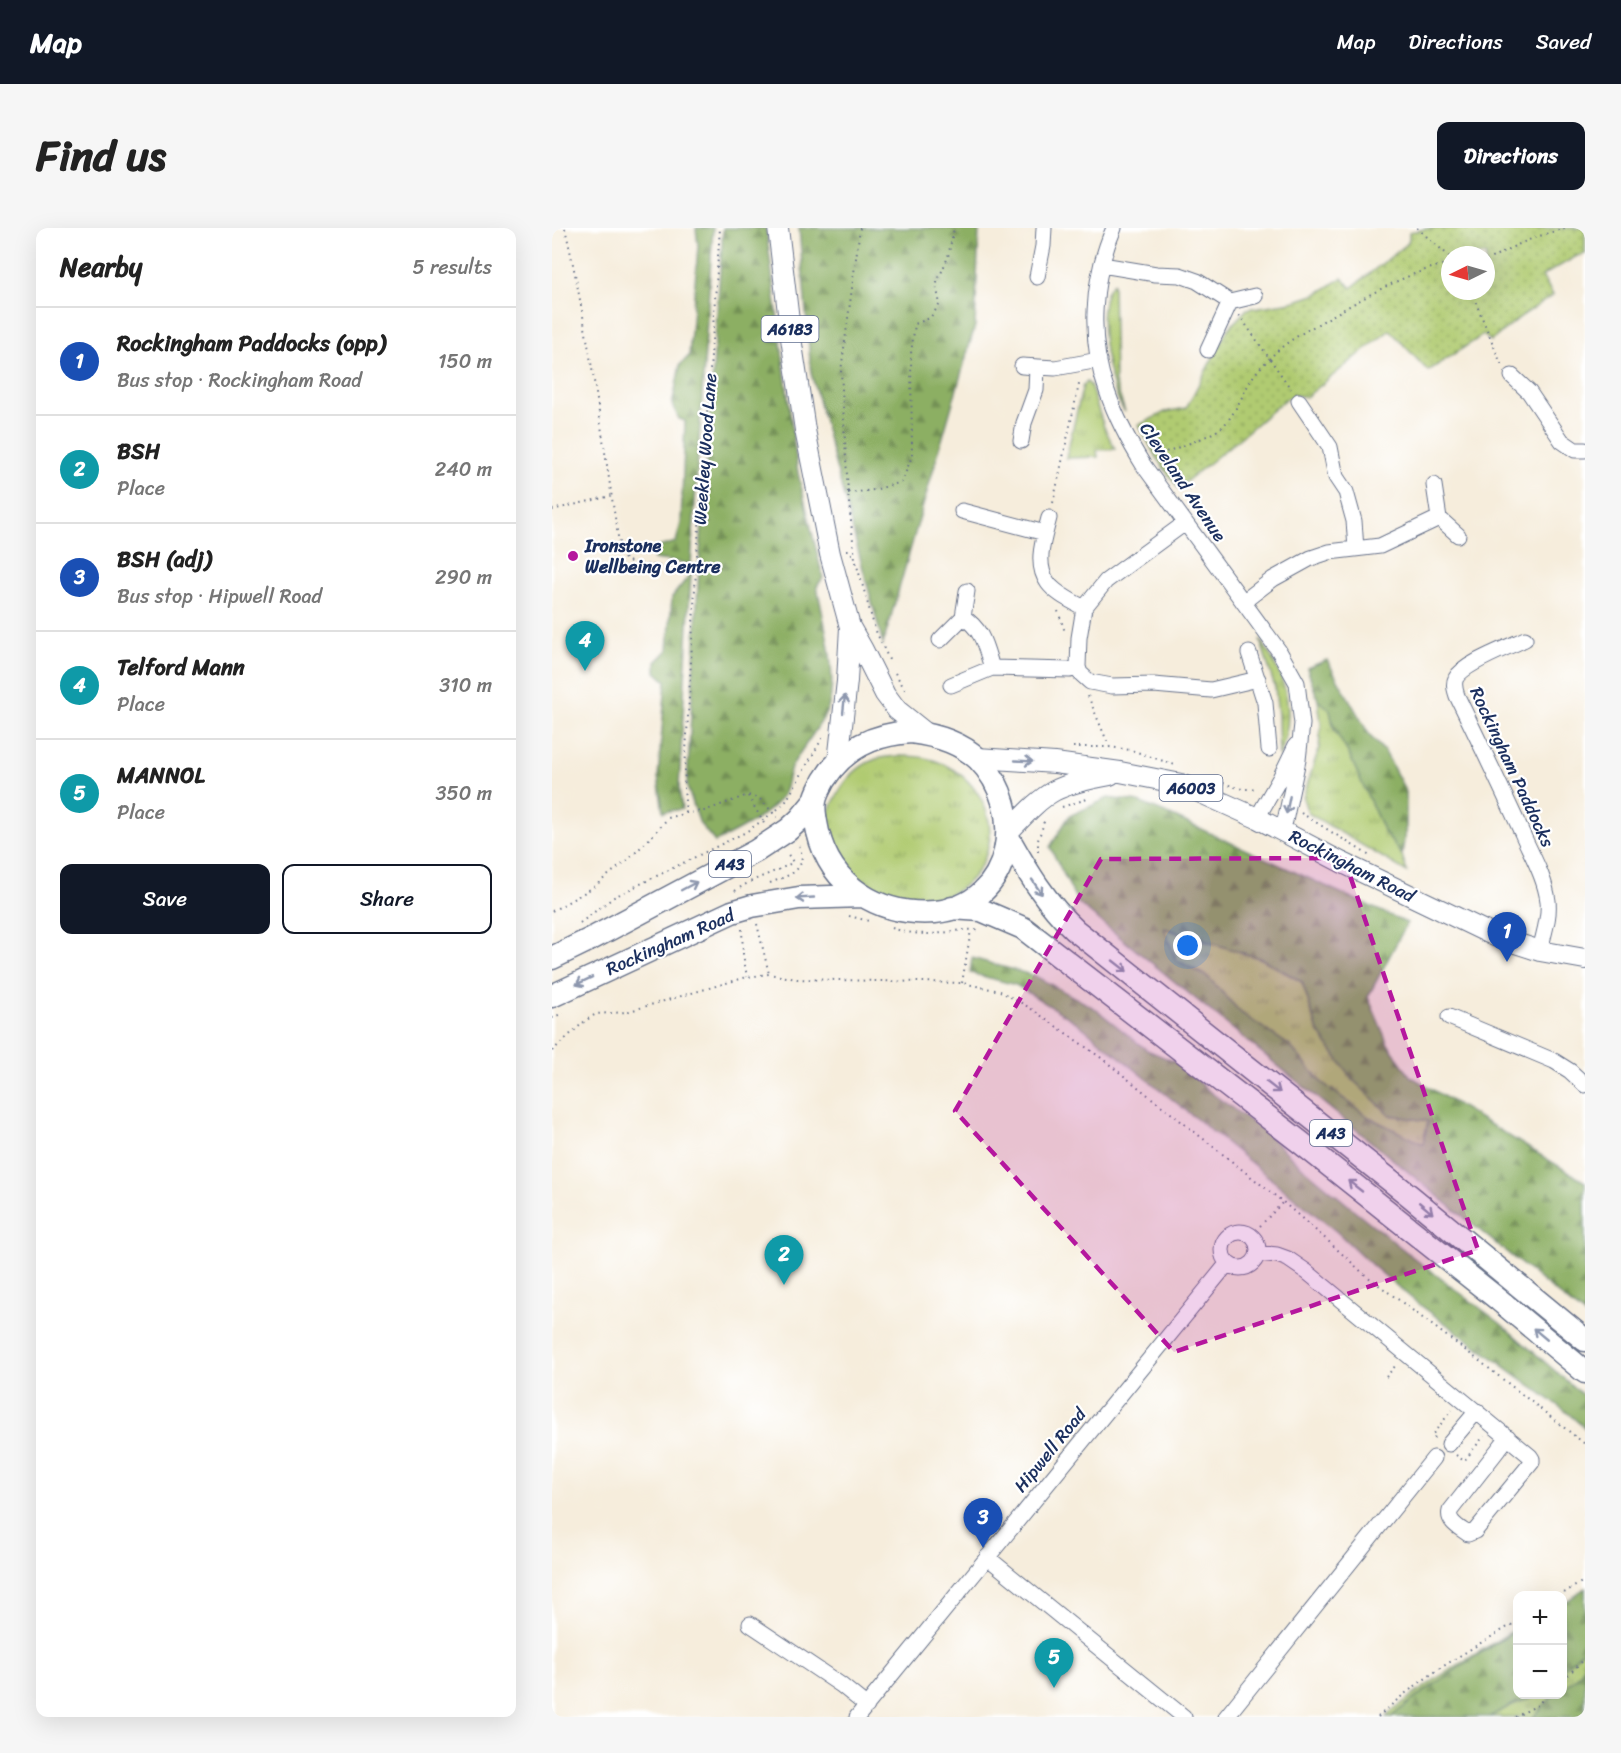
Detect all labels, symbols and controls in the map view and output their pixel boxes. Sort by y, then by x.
text: Map [30,18,82,67]
text: Map [1337,23,1375,61]
text: Directions [1408,23,1503,61]
text: Saved [1536,23,1591,61]
text: Find us [36,119,166,193]
button: Directions [1437,122,1585,190]
text: Nearby [60,244,142,290]
north arrow [1441,246,1495,300]
text: 5 results [413,250,492,285]
road number: A6183 [762,316,818,342]
text: Rockingham Paddocks (opp) [117,324,385,363]
text: 1 [75,344,84,379]
text: 150 m [438,344,492,379]
text: Bus stop · Rockingham Road [117,363,362,398]
street label: Weekley Wood Lane [684,372,726,526]
street label: Cleveland Avenue [1131,416,1235,549]
text: BSH [117,432,160,471]
text: 2 [74,452,85,487]
text: 240 m [435,452,492,487]
text: Place [117,471,165,506]
place label: Ironstone Wellbeing Centre [584,530,721,583]
text: BSH (adj) [117,540,211,579]
marker: Ironstone Wellbeing Centre [566,549,580,563]
text: 3 [74,560,85,595]
text: 290 m [435,560,492,595]
text: Bus stop · Hipwell Road [117,579,322,614]
pin: 4 [566,622,604,671]
text: Telford Mann [117,648,245,687]
text: 4 [73,668,86,703]
text: 310 m [439,668,492,703]
street label: Rockingham Paddocks [1461,681,1564,853]
text: Place [117,687,165,722]
one-way arrow [839,694,850,714]
text: MANNOL [117,756,205,795]
one-way arrow [1013,756,1033,767]
road number: A6003 [1160,775,1222,801]
text: 5 [73,776,86,811]
text: 350 m [436,776,492,811]
one-way arrow [1282,794,1293,814]
text: Place [117,795,165,830]
street label: Rockingham Road [1283,820,1422,912]
road number: A43 [709,851,751,877]
button: Save [60,864,270,934]
button: Share [282,864,492,934]
one-way arrow [1031,878,1043,894]
one-way arrow [679,880,697,891]
one-way arrow [796,893,815,904]
street label: Rockingham Road [600,899,741,985]
pin: 1 [1488,912,1526,962]
your location [1173,931,1202,960]
one-way arrow [1112,960,1128,973]
one-way arrow [576,975,594,987]
one-way arrow [1265,1081,1281,1094]
road number: A43 [1310,1120,1352,1146]
one-way arrow [1348,1180,1364,1193]
one-way arrow [1418,1202,1434,1215]
pin: 2 [764,1236,804,1285]
one-way arrow [1532,1328,1548,1341]
street label: Hipwell Road [1005,1399,1096,1500]
pin: 3 [964,1498,1002,1548]
map controls [1513,1591,1567,1699]
button: + [1513,1591,1567,1645]
pin: 5 [1034,1638,1074,1688]
button: − [1513,1645,1567,1699]

